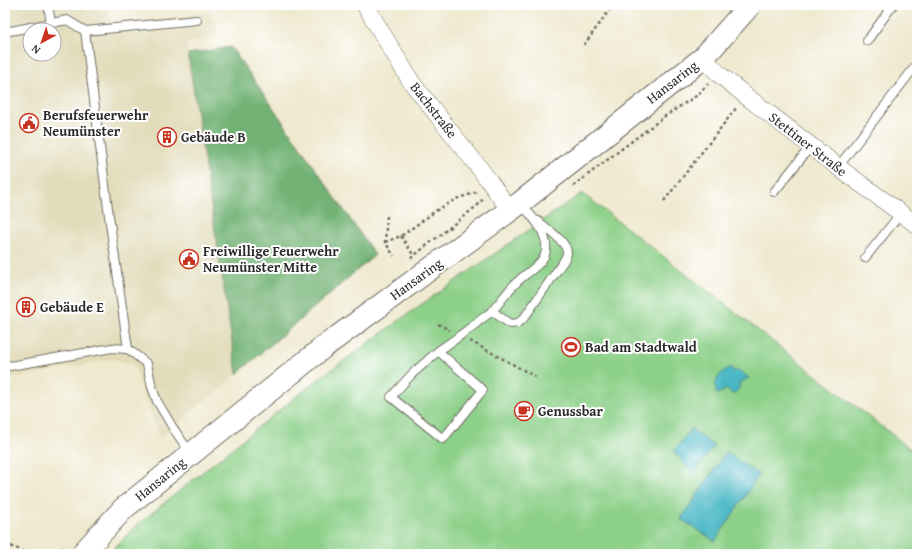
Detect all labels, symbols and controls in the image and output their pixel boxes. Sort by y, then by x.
north arrow [22,22,62,62]
text: N [27,41,44,58]
street label: Hansaring [642,55,702,108]
street label: Bachstraße [406,78,462,142]
place label: Berufsfeuerwehr Neumünster [43,105,149,141]
street label: Stettiner Straße [765,107,852,181]
public building icon: Berufsfeuerwehr Neumünster [18,112,40,134]
building icon: Gebäude B [156,126,178,148]
place label: Gebäude B [181,127,246,147]
place label: Freiwillige Feuerwehr Neumünster Mitte [203,241,339,277]
public building icon: Freiwillige Feuerwehr Neumünster Mitte [178,248,200,270]
street label: Hansaring [386,253,446,305]
building icon: Gebäude E [15,296,37,318]
place label: Gebäude E [40,297,104,317]
sports icon: Bad am Stadtwald [560,336,582,358]
place label: Bad am Stadtwald [585,337,697,357]
cafe icon: Genussbar [513,400,535,422]
place label: Genussbar [538,401,604,421]
street label: Hansaring [130,452,190,506]

